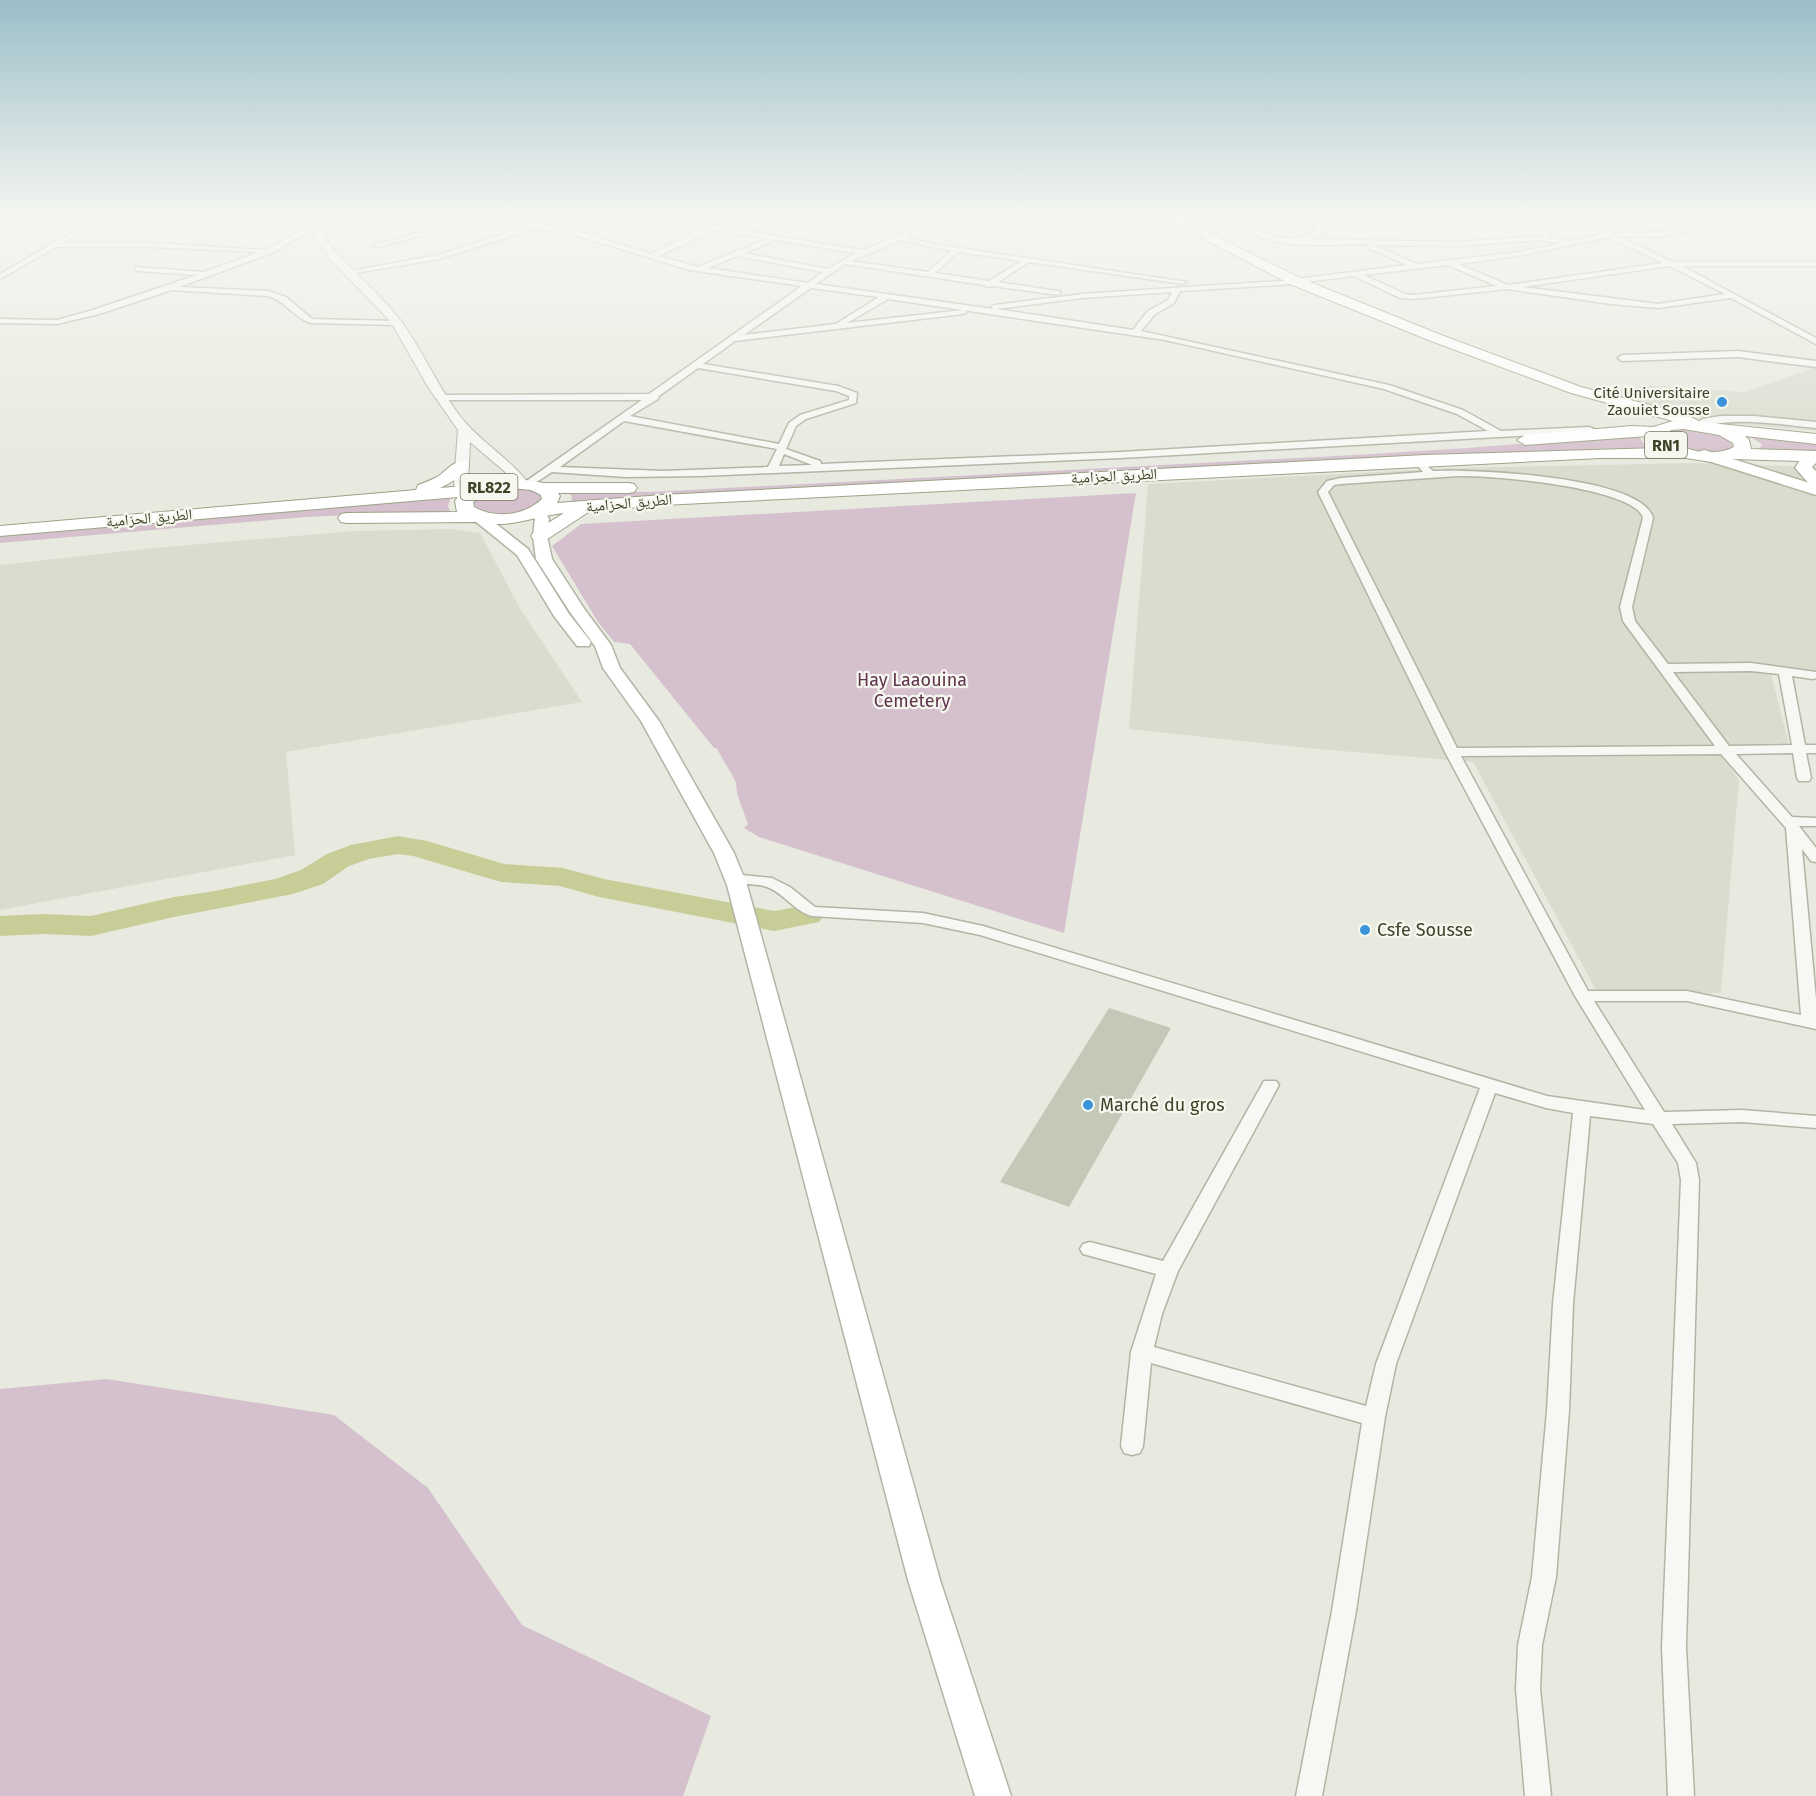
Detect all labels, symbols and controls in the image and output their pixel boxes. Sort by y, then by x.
place label: Cité Universitaire Zaouiet Sousse [1594,384,1710,419]
marker: Cité Universitaire Zaouiet Sousse [1715,395,1729,409]
road number: RN1 [1645,432,1687,458]
street label: الطريق الحزامية [1070,465,1158,488]
road number: RL822 [460,474,518,500]
street label: الطريق الحزامية [585,490,673,517]
street label: الطريق الحزامية [105,505,193,532]
park label: Hay Laaouina Cemetery [857,669,967,712]
place label: Csfe Sousse [1377,919,1473,941]
marker: Csfe Sousse [1358,923,1372,937]
place label: Marché du gros [1100,1094,1225,1116]
marker: Marché du gros [1081,1098,1095,1112]

